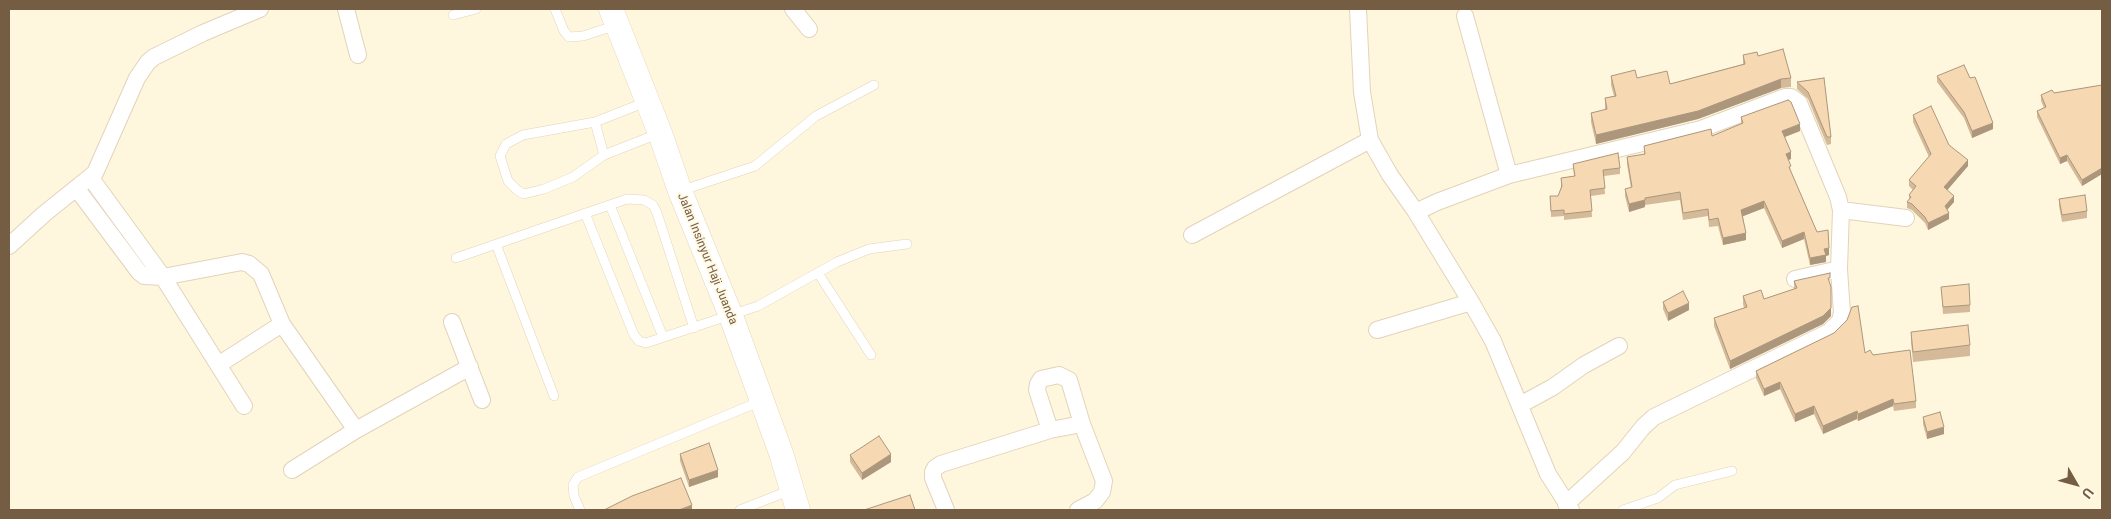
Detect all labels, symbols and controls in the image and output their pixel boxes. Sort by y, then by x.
street label: Jalan Insinyur Haji Juanda [674,191,740,327]
north arrow [2051,459,2101,509]
text: U [2079,485,2097,502]

